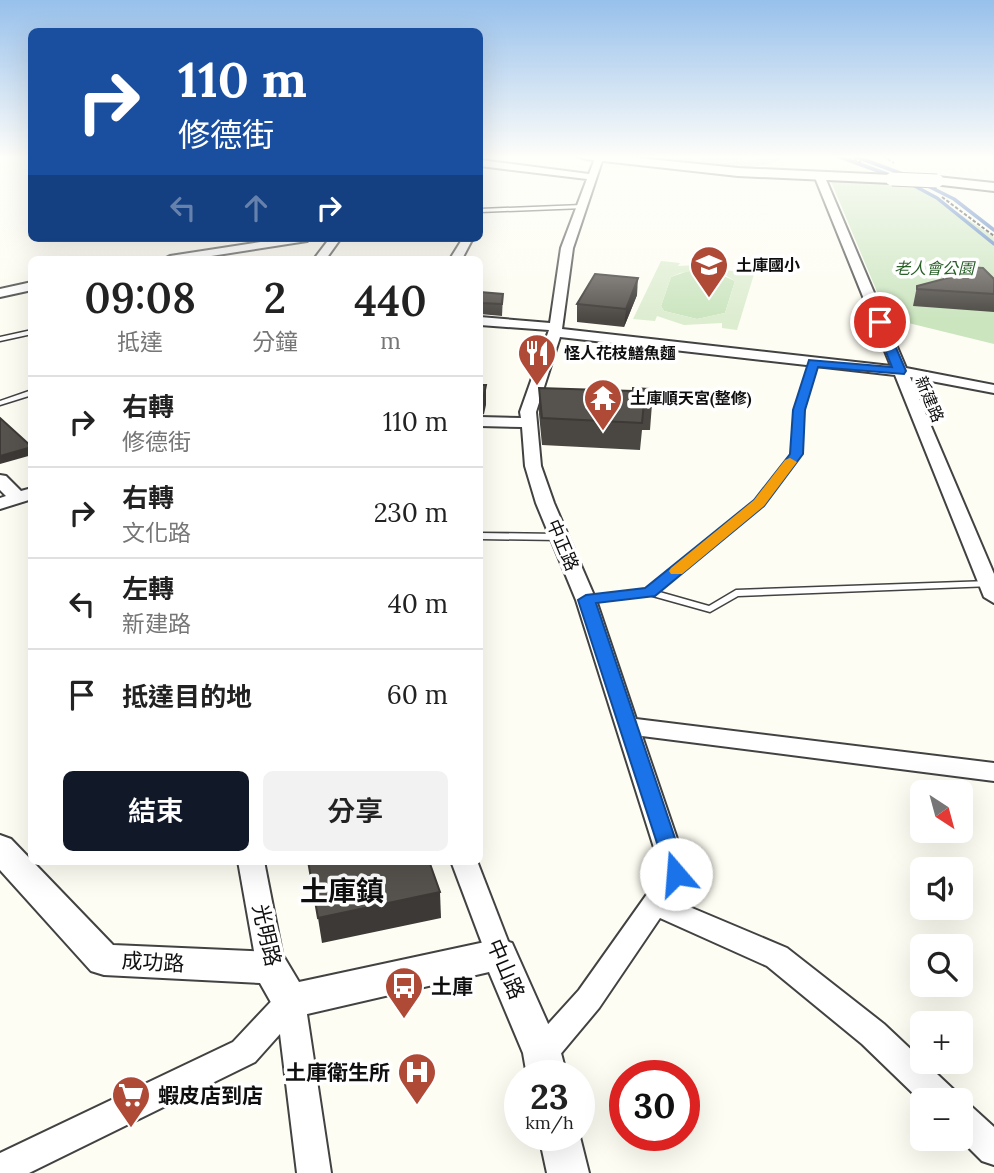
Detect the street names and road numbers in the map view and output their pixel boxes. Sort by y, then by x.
street label: 新建路 [911,373,949,425]
street label: 中正路 [542,516,584,574]
street label: 光明路 [247,901,287,969]
street label: 中山路 [481,935,531,1003]
street label: 成功路 [121,947,185,977]

